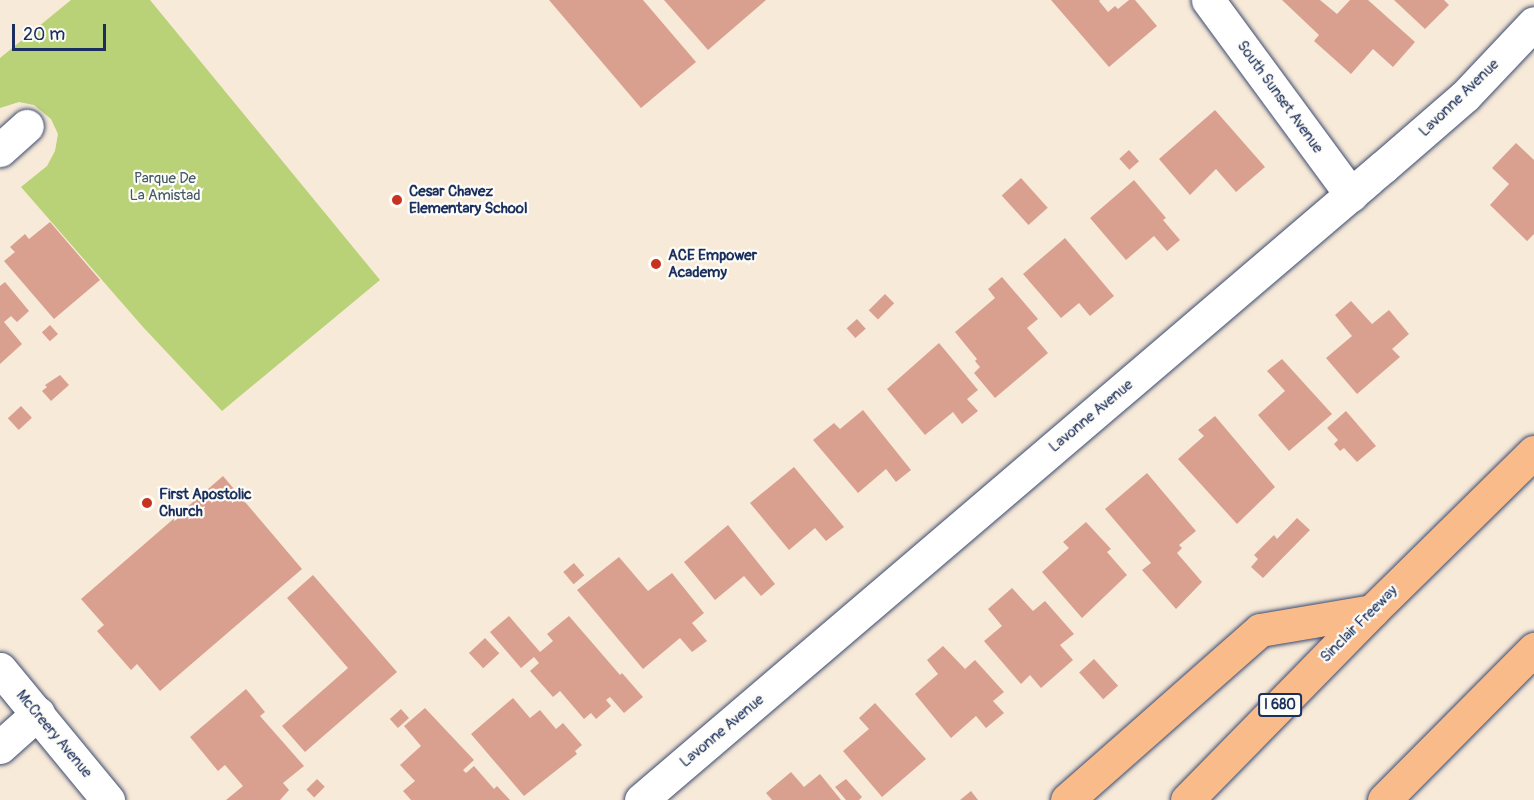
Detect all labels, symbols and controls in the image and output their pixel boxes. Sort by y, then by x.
scale bar [15,12,110,50]
text: 20 m [23,23,65,46]
street label: South Sunset Avenue [1233,37,1327,157]
street label: Lavonne Avenue [1415,55,1503,141]
park label: Parque De La Amistad [129,169,201,204]
place label: Cesar Chavez Elementary School [409,182,527,217]
marker: Cesar Chavez Elementary School [390,193,404,207]
place label: ACE Empower Academy [668,246,757,281]
marker: ACE Empower Academy [649,257,663,271]
street label: Lavonne Avenue [1045,376,1137,456]
place label: First Apostolic Church [159,485,252,520]
marker: First Apostolic Church [140,496,154,510]
street label: Sinclair Freeway [1317,582,1401,666]
street label: McCreery Avenue [12,687,96,781]
street label: Lavonne Avenue [676,691,768,771]
road number: I 680 [1258,694,1302,716]

